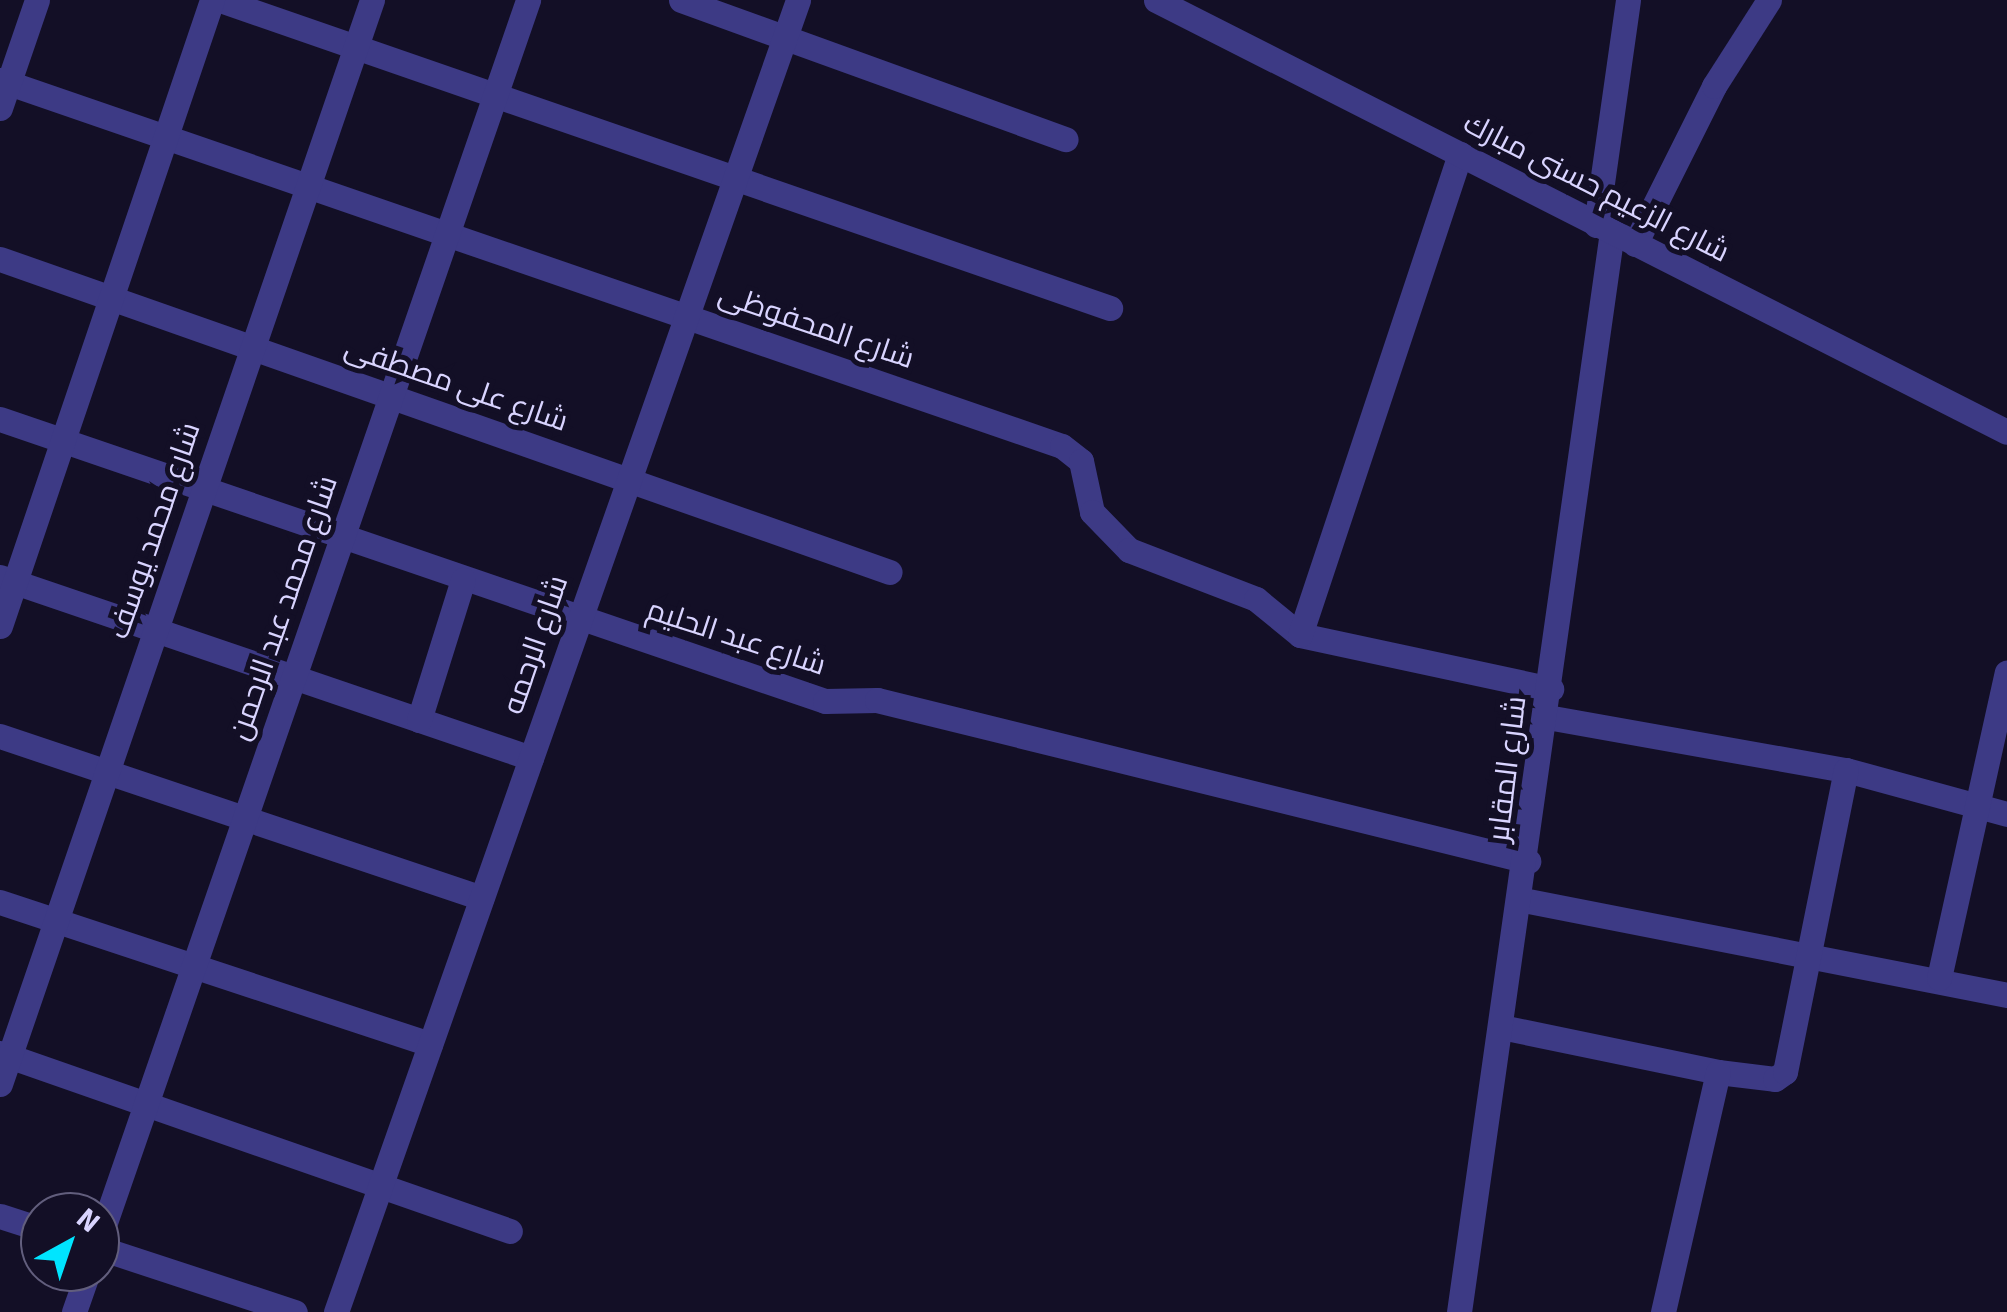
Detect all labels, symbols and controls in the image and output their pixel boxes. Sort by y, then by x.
street label: شارع الزعيم حسنى مبارك [1457,105,1735,271]
street label: شارع المحفوظى [713,277,919,377]
street label: شارع على مصطفى [340,330,572,440]
street label: شارع محمد يوسف [101,418,209,644]
street label: شارع محمد عبد الرحمن [222,471,346,745]
street label: شارع الرحمه [495,571,577,719]
street label: شارع عبد الحليم [642,592,830,684]
street label: شارع المقابر [1481,694,1535,844]
north arrow [20,1192,120,1292]
text: N [70,1201,106,1240]

